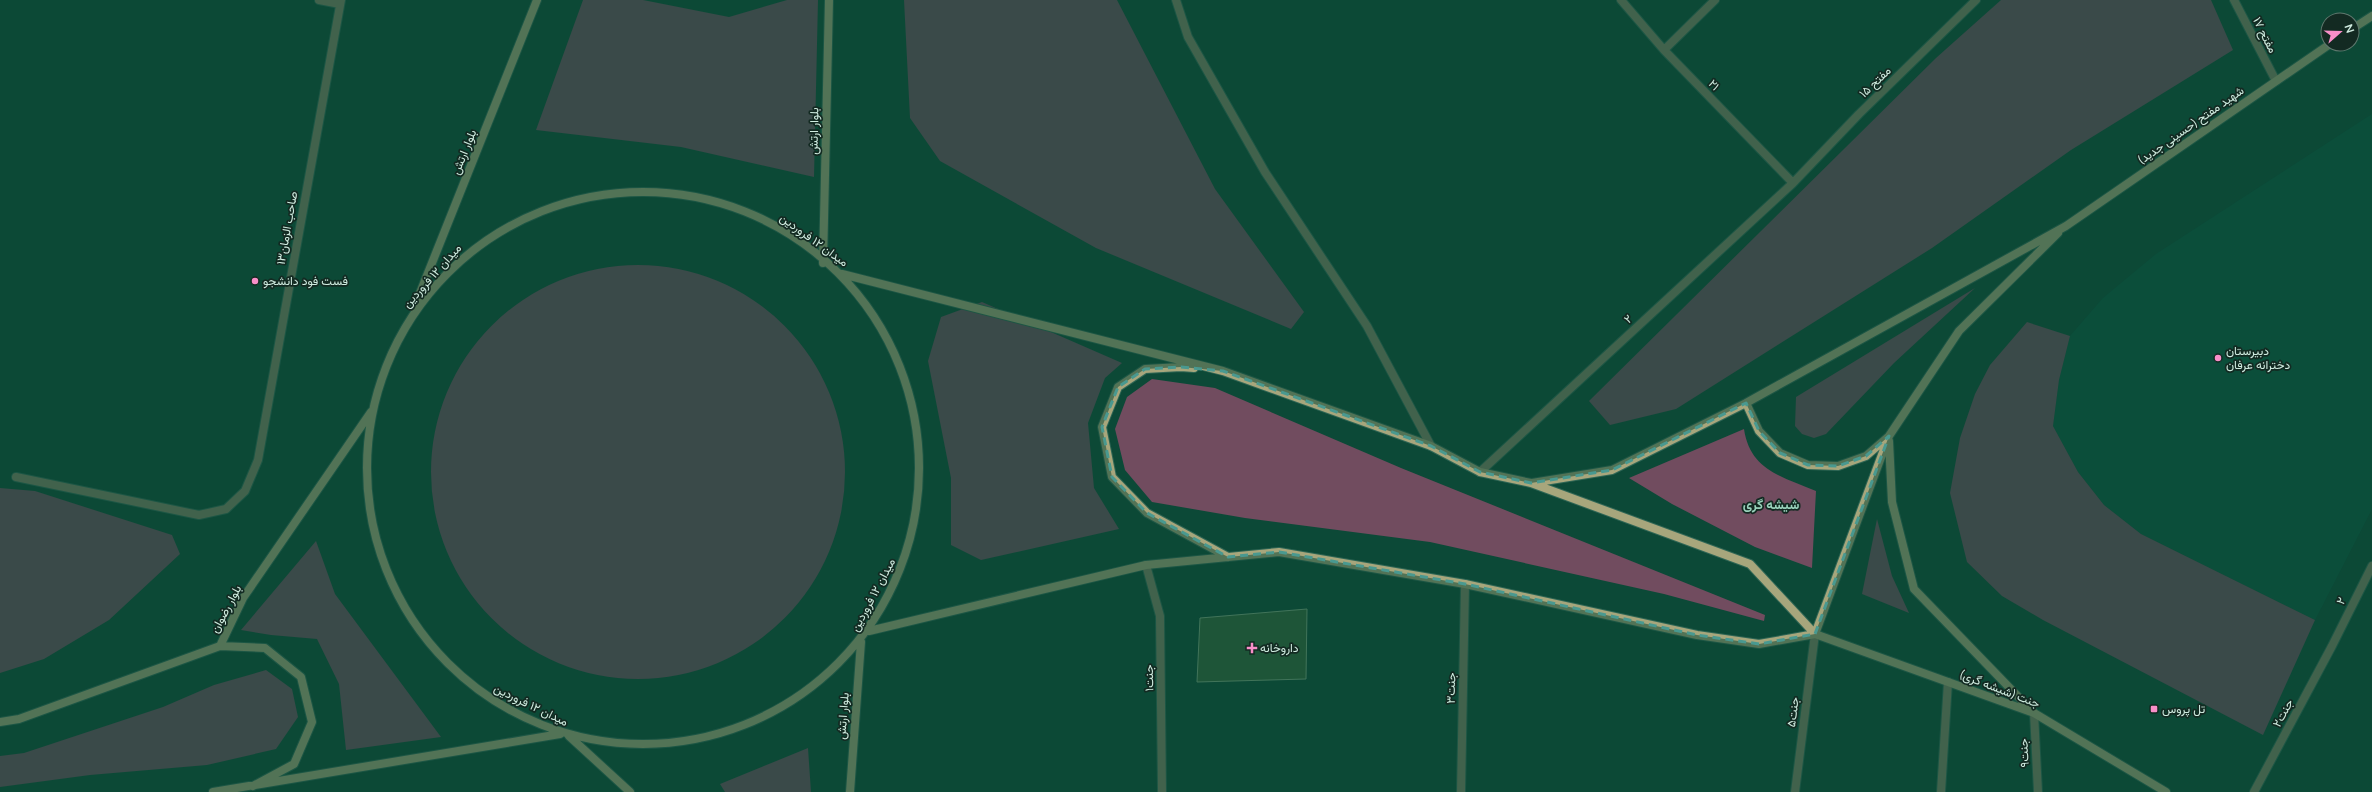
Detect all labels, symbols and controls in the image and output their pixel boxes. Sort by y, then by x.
north arrow [2320,12,2360,52]
street label: مفتح ۱۷ [2248,14,2281,56]
text: N [2342,22,2357,35]
street label: مفتح ۱۵ [1856,63,1895,102]
street label: ۲۱ [1706,76,1723,93]
street label: شهید مفتح (حسینی جدید) [2135,82,2248,168]
street label: بلوار ارتش [806,107,822,155]
street label: بلوار ارتش [448,127,480,177]
street label: صاحب الزمان۱۳ [273,190,301,266]
street label: میدان ۱۲ فروردین [777,210,851,270]
street label: میدان ۱۲ فروردین [399,241,465,311]
place label: فست فود دانشجو [263,273,348,289]
marker: فست فود دانشجو [250,276,260,286]
street label: ۲ [1620,311,1635,326]
place label: دبیرستان دخترانه عرفان [2226,343,2290,373]
marker: دبیرستان دخترانه عرفان [2213,353,2223,363]
district label: شیشه گری [1743,496,1799,513]
street label: میدان ۱۲ فروردین [847,556,899,634]
street label: بلوار رضوان [207,582,245,636]
street label: ۲ [2332,595,2349,607]
place label: داروخانه [1260,640,1299,656]
marker: داروخانه [1247,643,1257,653]
street label: جنت۱ [1141,665,1156,691]
street label: جنت (شیشه گری) [1958,666,2042,712]
street label: جنت۳ [1443,672,1458,704]
street label: میدان ۱۲ فروردین [491,680,571,730]
street label: بلوار ارتش [833,692,853,740]
street label: جنت۵ [1783,696,1802,728]
street label: جنت۲ [2269,696,2296,729]
place label: تل پروس [2162,701,2205,717]
marker: تل پروس [2149,704,2159,714]
street label: جنت۹ [2015,738,2032,768]

